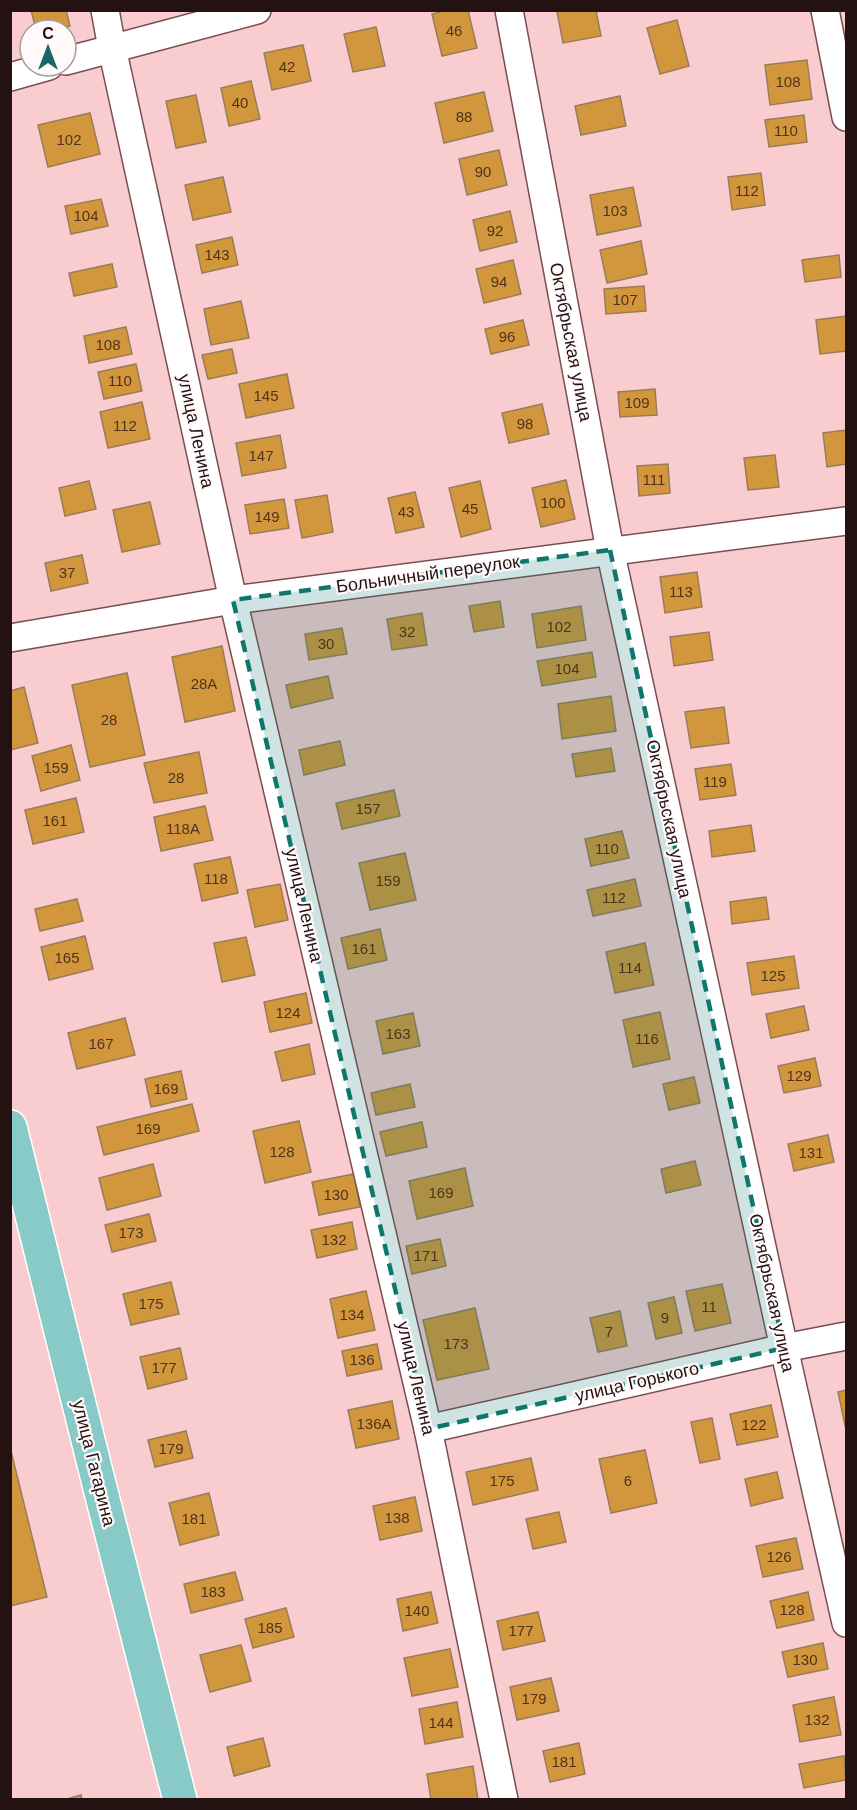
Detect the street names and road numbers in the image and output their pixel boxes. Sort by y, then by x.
street label: Октябрьская улица [546,261,596,424]
street label: улица Ленина [174,372,218,491]
street label: Больничный переулок [335,551,521,597]
street label: Октябрьская улица [642,738,696,901]
street label: улица Ленина [281,846,327,965]
street label: Октябрьская улица [745,1212,799,1375]
street label: улица Ленина [393,1319,439,1438]
street label: улица Горького [573,1358,701,1406]
street label: улица Гагарина [69,1398,120,1529]

